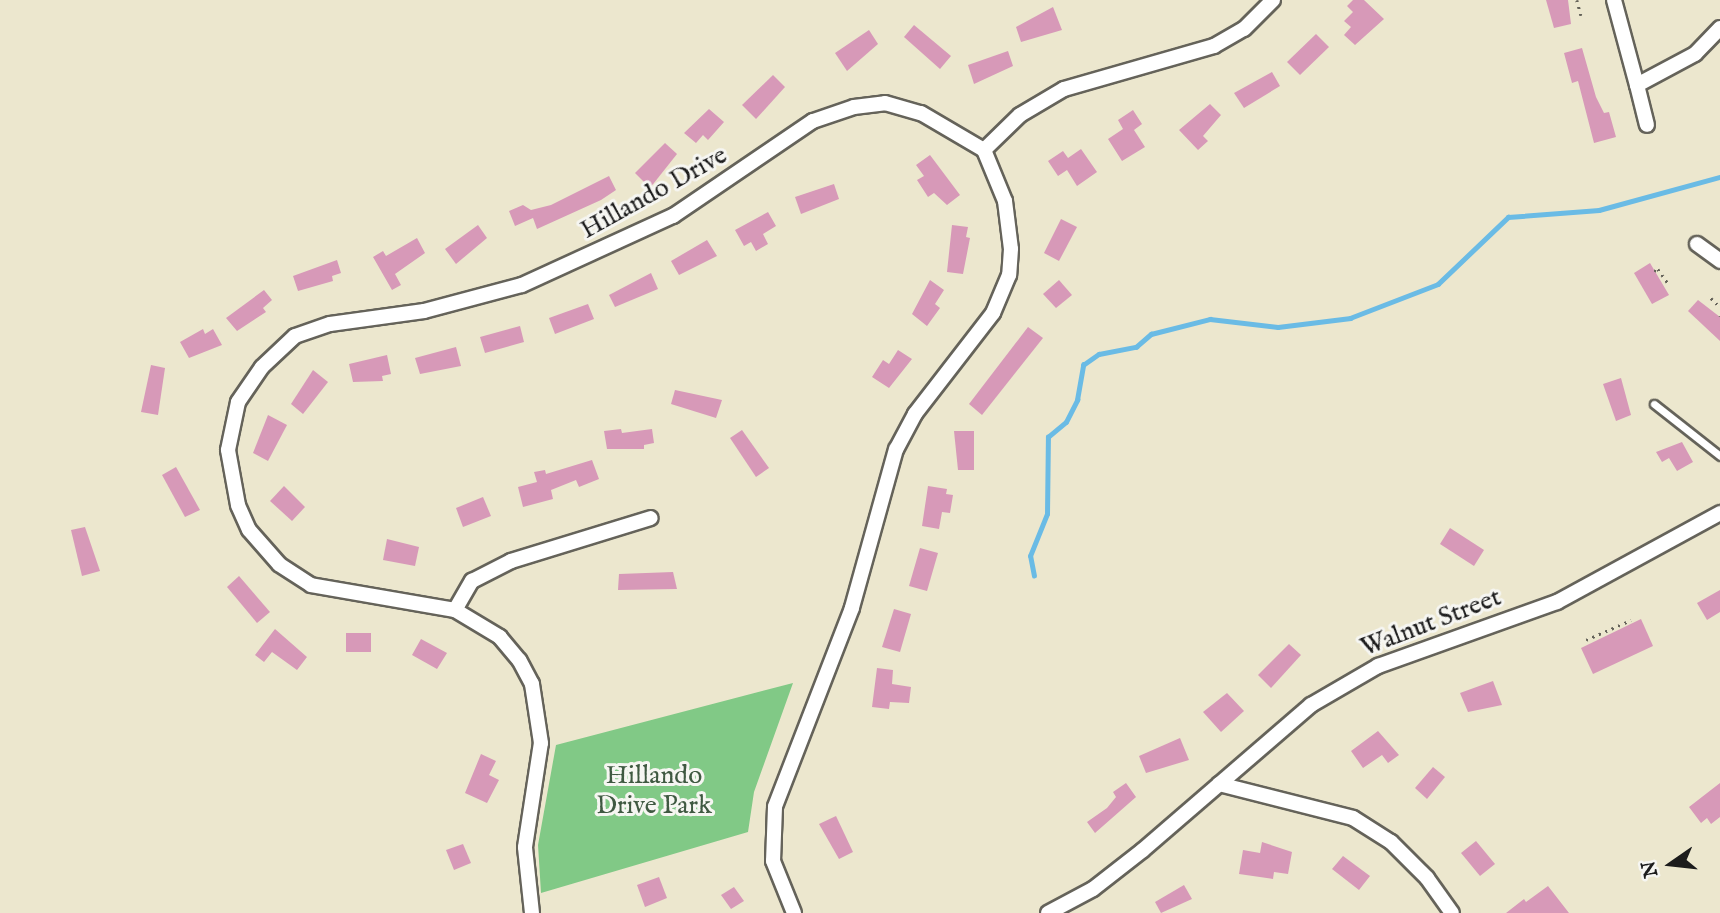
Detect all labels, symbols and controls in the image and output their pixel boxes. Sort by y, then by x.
street label: Hillando Drive [575,140,733,246]
street label: Walnut Street [1356,582,1506,664]
park label: Hillando Drive Park [596,760,712,822]
north arrow [1636,829,1706,899]
text: N [1637,858,1664,880]

